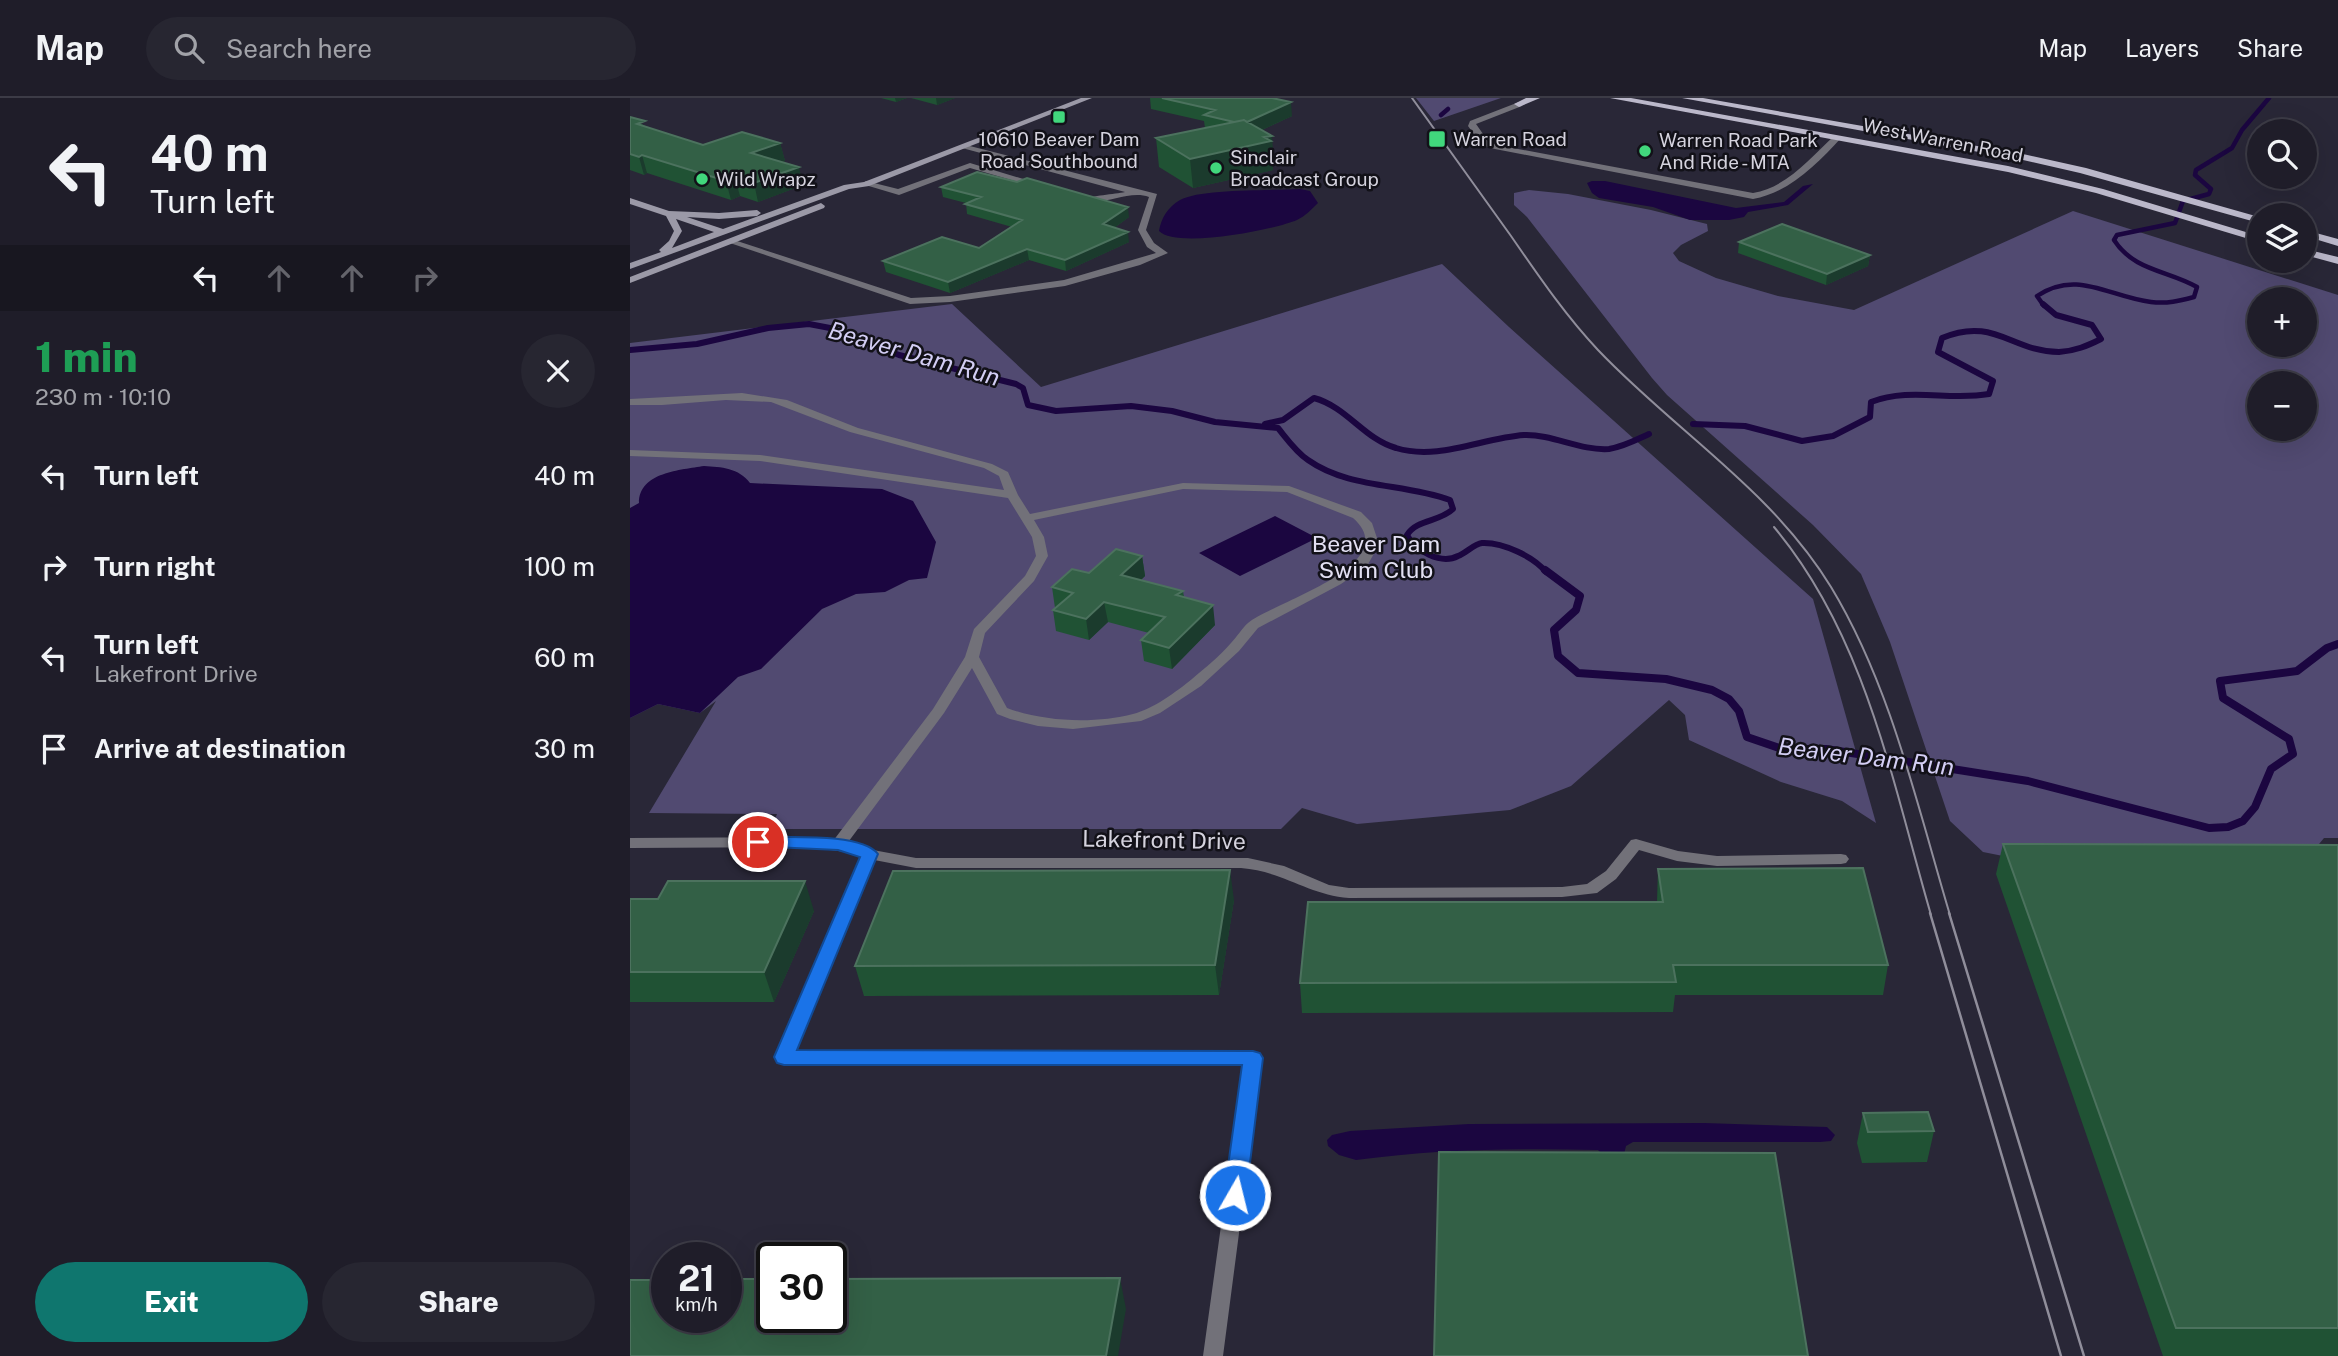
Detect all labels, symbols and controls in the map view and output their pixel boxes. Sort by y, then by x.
search box [146,17,636,80]
text: Map [35,29,104,67]
icon: search [170,29,208,67]
text: Search here [226,33,372,64]
text: Map [2038,34,2087,62]
text: Layers [2125,34,2199,62]
text: Share [2237,34,2303,62]
marker: 10610 Beaver Dam Road Southbound [1051,109,1067,125]
street label: West Warren Road [1861,114,2025,166]
map controls [2247,119,2317,441]
button: search [2247,119,2317,189]
text: 40 m [150,124,269,182]
icon: left [35,126,126,217]
place label: 10610 Beaver Dam Road Southbound [979,128,1140,172]
place label: Warren Road [1453,128,1567,150]
marker: Warren Road [1427,129,1447,149]
place label: Warren Road Park And Ride - MTA [1659,129,1818,173]
marker: Warren Road Park And Ride - MTA [1637,143,1653,159]
place label: Sinclair Broadcast Group [1230,146,1379,190]
marker: Sinclair Broadcast Group [1208,160,1224,176]
place label: Wild Wrapz [716,168,816,190]
marker: Wild Wrapz [694,171,710,187]
text: Turn left [150,183,275,220]
button: layers [2247,203,2317,273]
icon: left [187,259,225,297]
icon: ahead [260,259,298,297]
icon: ahead [333,259,371,297]
icon: right [406,259,444,297]
button: + [2247,287,2317,357]
water label: Beaver Dam Run [825,315,1003,391]
text: 1 min [35,332,138,381]
button: close [521,334,595,408]
button: − [2247,371,2317,441]
text: 230 m · 10:10 [35,383,171,410]
icon: left [35,457,73,495]
text: Turn left [94,460,199,491]
text: 40 m [534,460,595,491]
park label: Beaver Dam Swim Club [1312,530,1440,583]
icon: right [35,548,73,586]
text: Turn right [94,551,216,582]
text: 100 m [524,551,595,582]
text: Turn left [94,629,199,660]
icon: left [35,639,73,677]
text: 60 m [534,642,595,673]
text: Lakefront Drive [94,660,258,687]
icon: arrive [35,730,73,768]
water label: Beaver Dam Run [1776,731,1956,781]
text: Arrive at destination [94,733,346,764]
text: 30 m [534,733,595,764]
pin [728,812,788,872]
icon: arrive [739,823,777,861]
street label: Lakefront Drive [1082,825,1246,854]
position arrow [1198,1158,1272,1232]
speed limit sign: 30 [756,1242,847,1333]
text: 21 [678,1258,715,1299]
button: Exit [35,1262,308,1342]
button: Share [322,1262,595,1342]
text: km/h [675,1294,718,1315]

